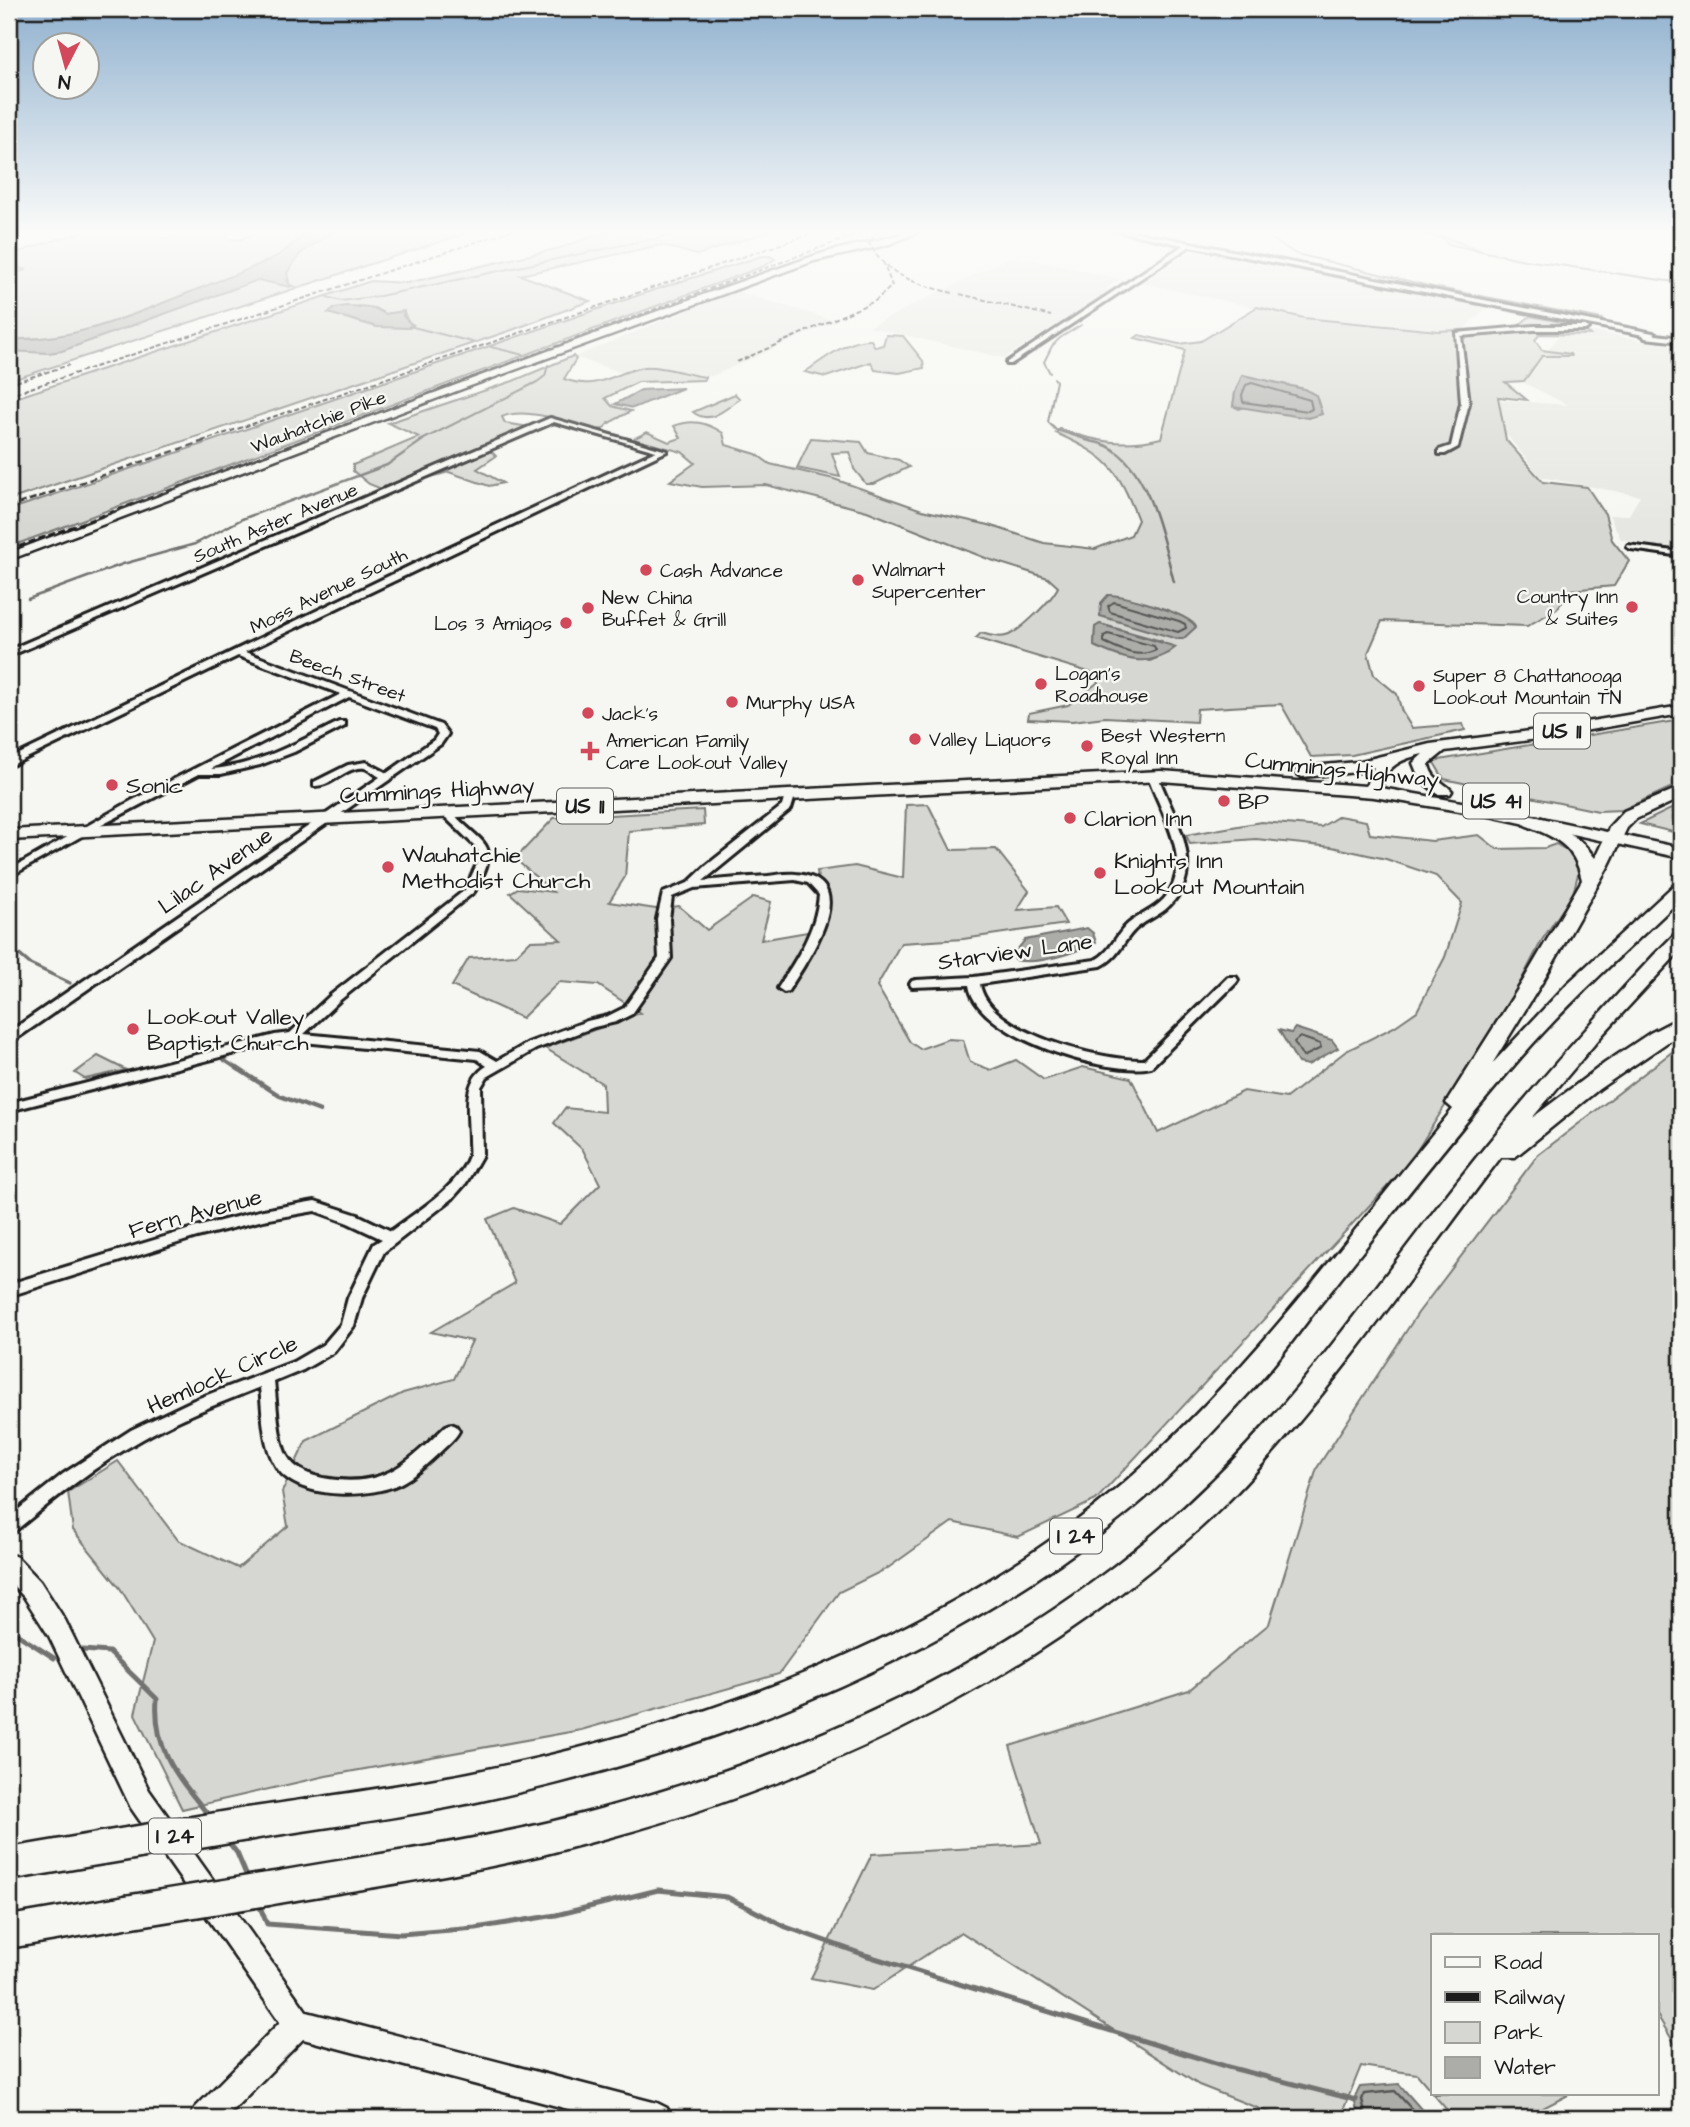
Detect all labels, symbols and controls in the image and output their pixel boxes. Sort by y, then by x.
north arrow [32,32,102,102]
text: N [57,67,72,95]
street label: Wauhatchie Pike [247,384,390,461]
street label: South Aster Avenue [189,476,362,570]
street label: Moss Avenue South [245,541,412,641]
place label: Walmart Supercenter [872,557,986,606]
place label: Cash Advance [660,558,783,585]
marker: Cash Advance [638,562,654,578]
marker: Walmart Supercenter [850,572,866,588]
place label: Country Inn & Suites [1517,584,1618,633]
place label: New China Buffet & Grill [602,585,726,634]
marker: Country Inn & Suites [1624,599,1640,615]
marker: New China Buffet & Grill [580,600,596,616]
place label: Los 3 Amigos [434,611,552,639]
marker: Los 3 Amigos [558,615,574,631]
street label: Beech Street [286,643,410,710]
place label: Logan's Roadhouse [1055,661,1148,710]
place label: Super 8 Chattanooga Lookout Mountain TN [1433,663,1622,712]
marker: Logan's Roadhouse [1033,676,1049,692]
marker: Super 8 Chattanooga Lookout Mountain TN [1411,678,1427,694]
place label: Murphy USA [746,690,855,718]
marker: Murphy USA [724,694,740,710]
place label: Jack's [602,701,658,728]
marker: Jack's [580,705,596,721]
road number: US 11 [1534,714,1590,748]
place label: Best Western Royal Inn [1101,723,1225,773]
place label: Valley Liquors [929,727,1051,755]
place label: American Family Care Lookout Valley [606,728,788,778]
marker: Valley Liquors [907,731,923,747]
marker: Best Western Royal Inn [1079,738,1095,754]
marker: American Family Care Lookout Valley [580,741,600,761]
street label: Cummings Highway [1243,744,1441,797]
place label: Sonic [126,770,183,802]
street label: Cummings Highway [339,770,536,813]
marker: Sonic [104,777,120,793]
road number: US 41 [1463,784,1529,818]
place label: BP [1238,786,1269,818]
road number: US 11 [557,788,613,824]
marker: BP [1216,793,1232,809]
place label: Clarion Inn [1084,803,1192,835]
marker: Clarion Inn [1062,810,1078,826]
street label: Lilac Avenue [152,820,279,922]
place label: Wauhatchie Methodist Church [402,839,591,897]
place label: Knights Inn Lookout Mountain [1114,845,1304,903]
marker: Wauhatchie Methodist Church [380,859,396,875]
marker: Knights Inn Lookout Mountain [1092,865,1108,881]
street label: Starview Lane [936,925,1094,979]
place label: Lookout Valley Baptist Church [147,1001,309,1059]
marker: Lookout Valley Baptist Church [125,1021,141,1037]
street label: Fern Avenue [125,1181,265,1247]
street label: Hemlock Circle [142,1327,303,1422]
road number: I 24 [1050,1518,1102,1554]
road number: I 24 [149,1818,201,1854]
legend [1431,1934,1658,2096]
text: Road [1494,1948,1542,1977]
text: Railway [1494,1983,1566,2014]
text: Park [1494,2018,1543,2047]
text: Water [1494,2053,1556,2082]

